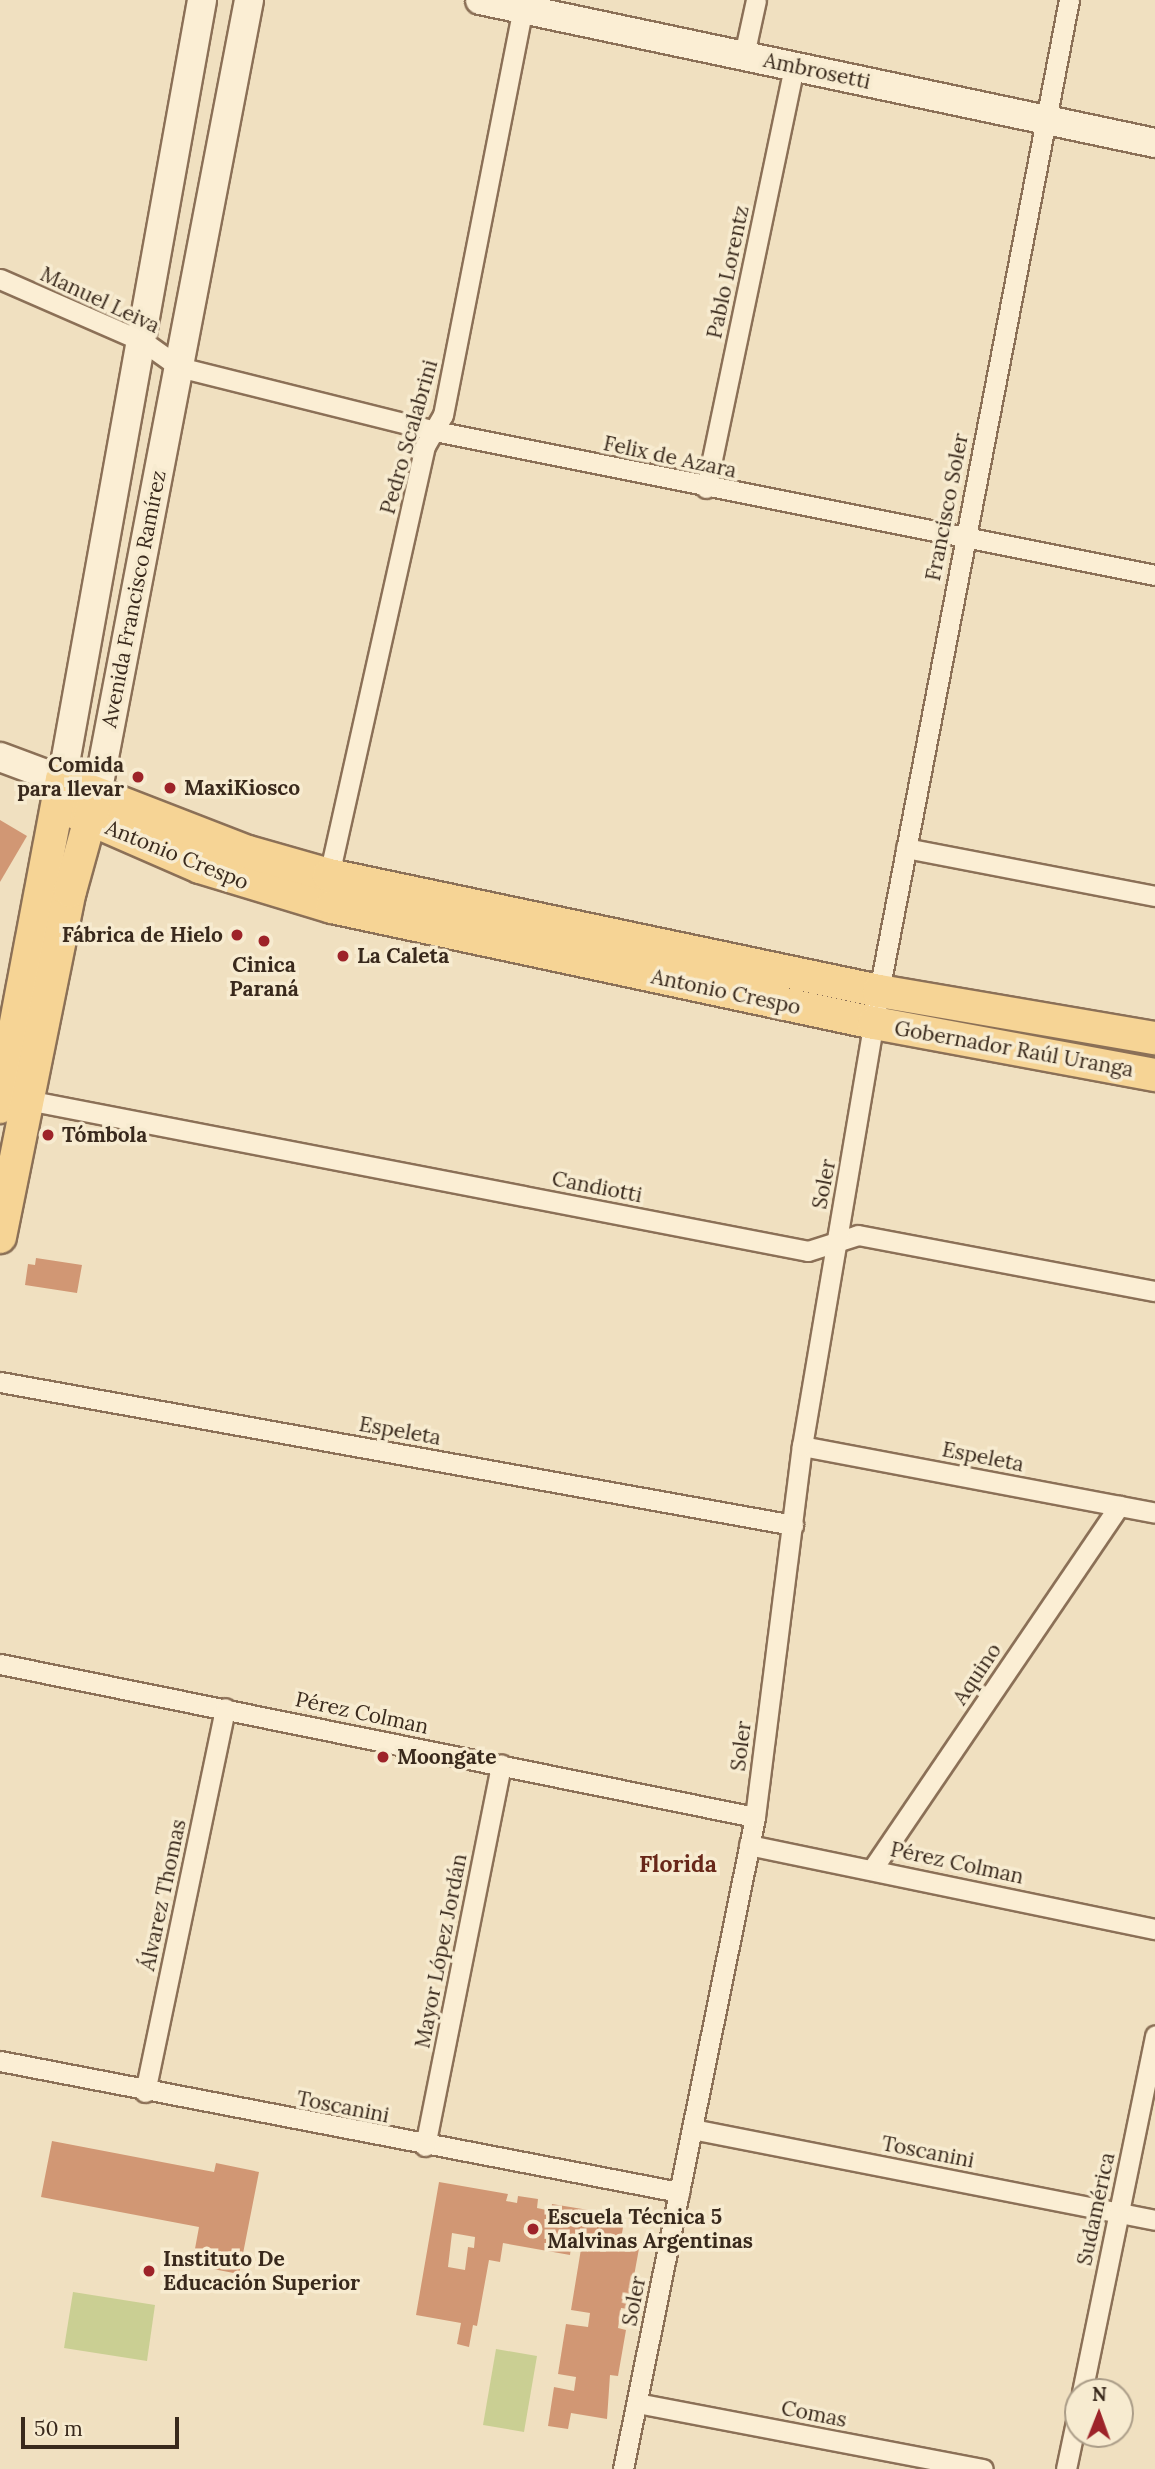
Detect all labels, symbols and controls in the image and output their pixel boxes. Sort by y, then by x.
street label: Ambrosetti [761,47,873,95]
street label: Pablo Lorentz [702,203,754,341]
street label: Manuel Leiva [36,261,164,339]
street label: Pedro Scalabrini [375,357,443,517]
street label: Felix de Azara [601,431,739,483]
street label: Francisco Soler [920,431,974,583]
street label: Avenida Francisco Ramírez [97,468,171,730]
place label: Comida para llevar [17,752,124,802]
marker: Comida para llevar [130,769,146,785]
place label: MaxiKiosco [184,775,300,801]
marker: MaxiKiosco [162,780,178,796]
street label: Antonio Crespo [102,815,252,895]
place label: Fábrica de Hielo [62,922,223,948]
marker: Fábrica de Hielo [229,927,245,943]
marker: Cinica Paraná [256,933,272,949]
place label: La Caleta [357,943,449,969]
marker: La Caleta [335,948,351,964]
place label: Cinica Paraná [229,952,299,1002]
street label: Antonio Crespo [649,964,803,1020]
street label: Gobernador Raúl Uranga [892,1016,1136,1082]
place label: Tómbola [62,1122,147,1148]
marker: Tómbola [40,1127,56,1143]
street label: Soler [807,1157,841,1211]
street label: Candiotti [550,1166,644,1208]
street label: Espeleta [357,1411,443,1451]
street label: Espeleta [940,1437,1026,1477]
street label: Aquino [947,1638,1007,1710]
street label: Pérez Colman [293,1687,431,1739]
street label: Soler [725,1719,757,1773]
place label: Moongate [397,1744,497,1770]
marker: Moongate [375,1749,391,1765]
street label: Álvarez Thomas [135,1817,191,1973]
street label: Pérez Colman [888,1837,1026,1889]
district label: Florida [639,1850,717,1878]
street label: Mayor López Jordán [410,1852,472,2050]
street label: Toscanini [295,2086,391,2128]
street label: Toscanini [880,2131,976,2173]
street label: Sudamérica [1072,2150,1120,2268]
place label: Escuela Técnica 5 Malvinas Argentinas [547,2204,753,2254]
marker: Escuela Técnica 5 Malvinas Argentinas [525,2221,541,2237]
place label: Instituto De Educación Superior [163,2246,360,2296]
marker: Instituto De Educación Superior [141,2263,157,2279]
street label: Soler [617,2274,651,2328]
north arrow [1064,2378,1134,2448]
text: N [1092,2382,1107,2406]
street label: Comas [779,2395,849,2433]
scale bar [24,2402,182,2446]
text: 50 m [34,2415,83,2442]

